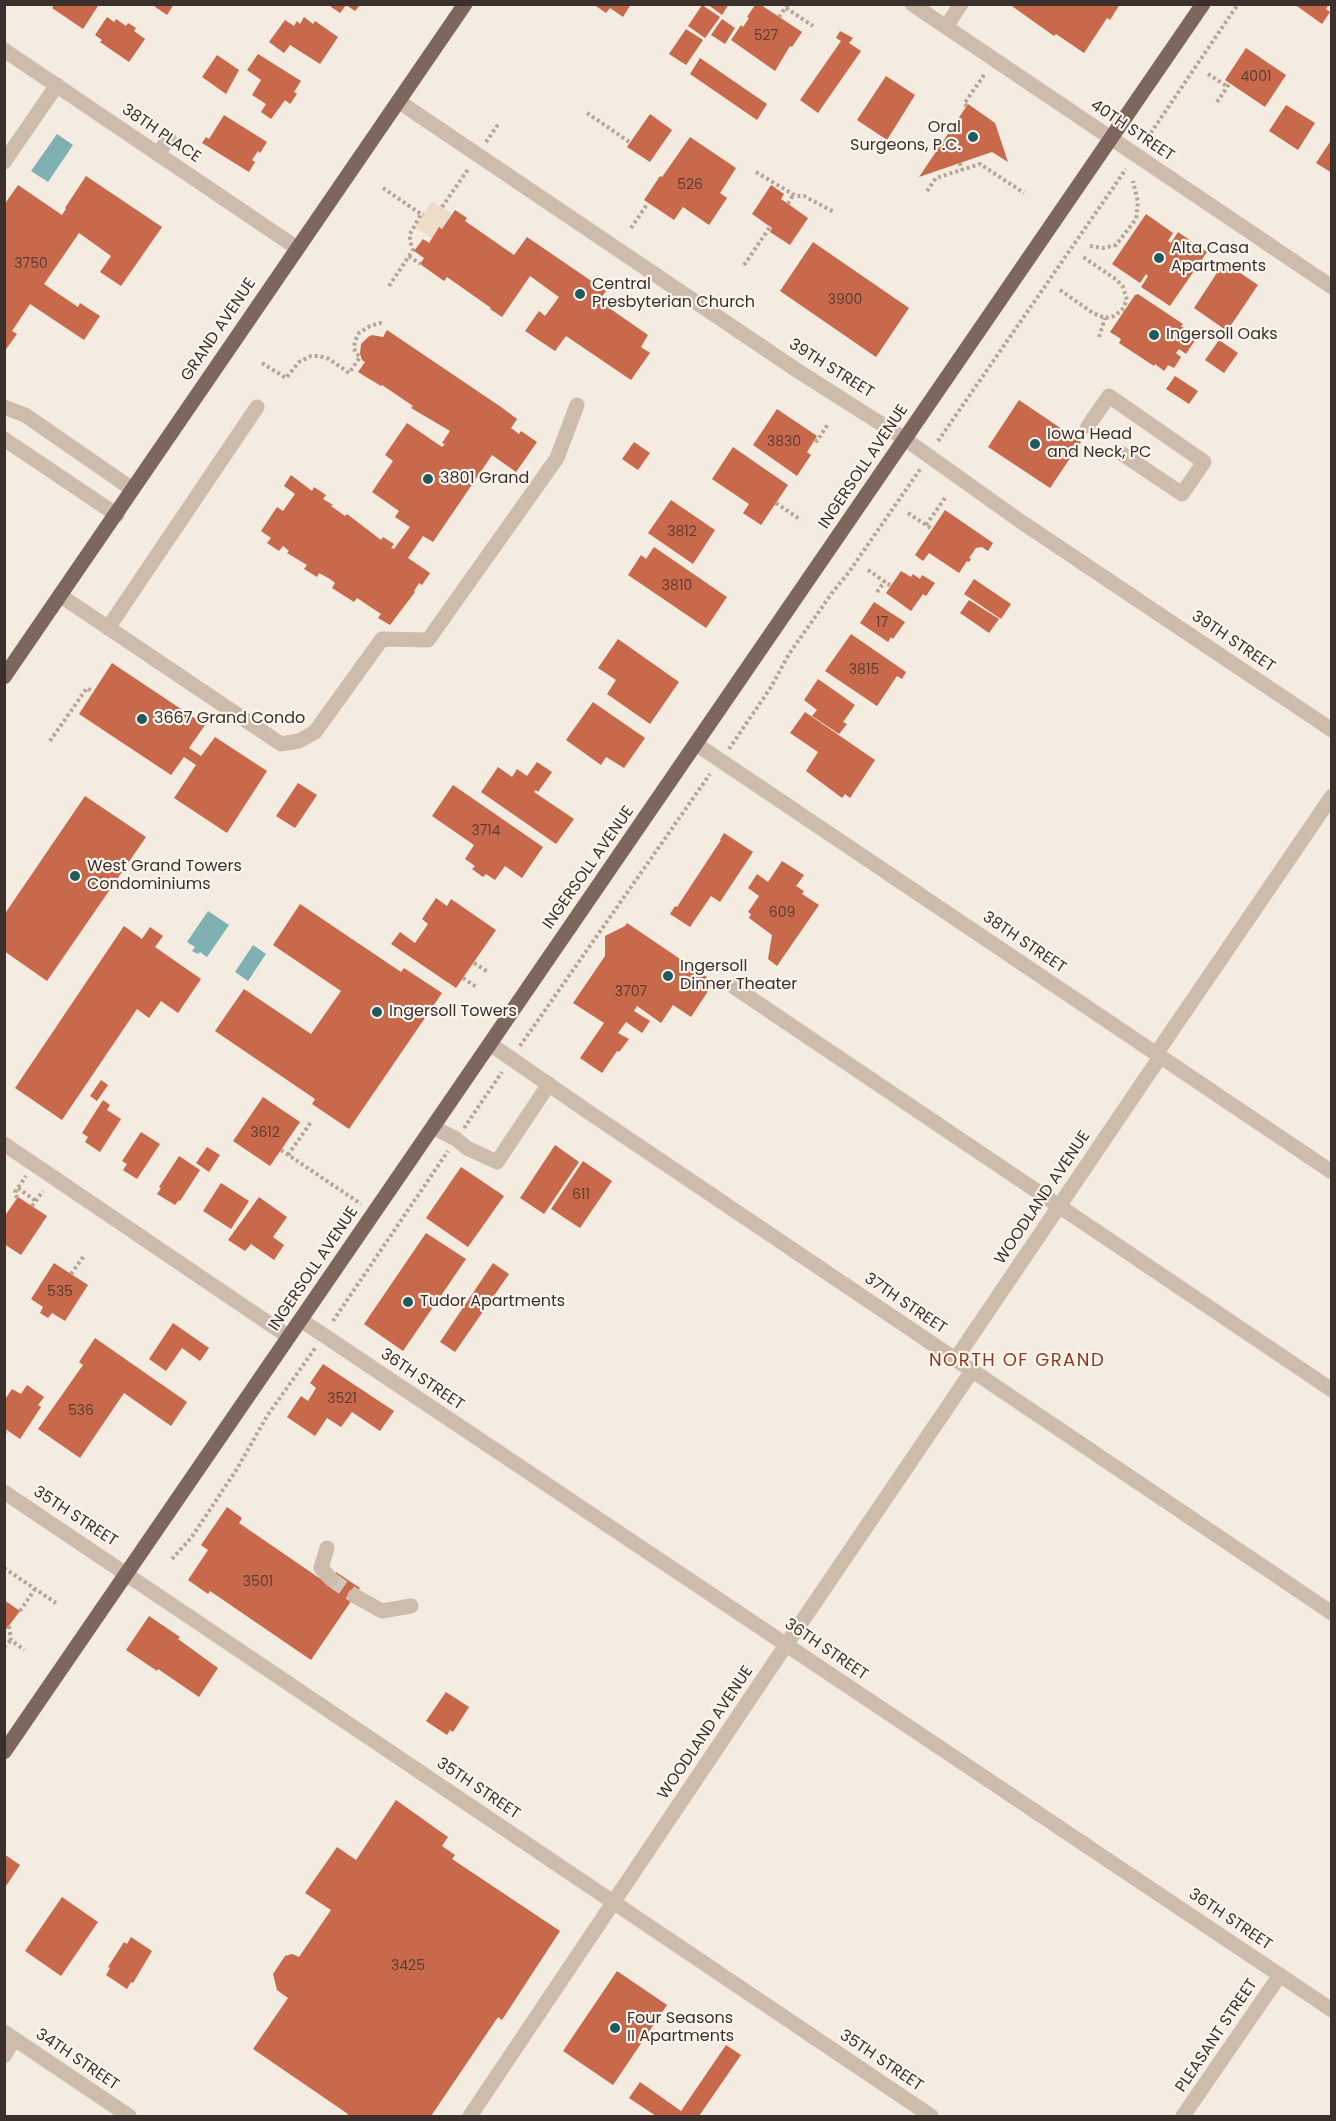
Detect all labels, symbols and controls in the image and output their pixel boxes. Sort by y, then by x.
house number: 527 [754,28,778,44]
house number: 4001 [1241,69,1271,85]
street label: 40TH STREET [1086,96,1178,166]
street label: 38TH PLACE [118,101,204,167]
place label: Oral Surgeons, P.C. [850,118,961,156]
marker: Oral Surgeons, P.C. [966,130,980,144]
house number: 526 [677,177,703,193]
place label: Alta Casa Apartments [1171,239,1266,277]
marker: Alta Casa Apartments [1152,251,1166,265]
house number: 3750 [14,256,48,272]
street label: GRAND AVENUE [178,275,260,385]
place label: Central Presbyterian Church [592,275,755,313]
marker: Central Presbyterian Church [573,287,587,301]
house number: 3900 [828,292,862,308]
place label: Ingersoll Oaks [1166,325,1278,345]
marker: Ingersoll Oaks [1147,328,1161,342]
street label: 39TH STREET [785,335,877,403]
street label: INGERSOLL AVENUE [815,401,913,533]
place label: Iowa Head and Neck, PC [1047,425,1151,463]
house number: 3830 [767,434,801,450]
marker: Iowa Head and Neck, PC [1028,437,1042,451]
place label: 3801 Grand [440,469,529,489]
marker: 3801 Grand [421,472,435,486]
house number: 3812 [667,524,697,540]
house number: 3810 [662,578,692,594]
street label: 39TH STREET [1188,607,1278,677]
house number: 17 [876,615,888,631]
house number: 3815 [849,662,879,678]
place label: 3667 Grand Condo [154,709,305,729]
marker: 3667 Grand Condo [135,712,149,726]
street label: INGERSOLL AVENUE [539,803,639,933]
house number: 3714 [471,823,501,839]
place label: West Grand Towers Condominiums [87,857,242,895]
marker: West Grand Towers Condominiums [68,869,82,883]
house number: 609 [769,905,795,921]
street label: 38TH STREET [979,908,1069,978]
place label: Ingersoll Dinner Theater [680,957,797,995]
marker: Ingersoll Dinner Theater [661,969,675,983]
house number: 3707 [615,984,647,1000]
place label: Ingersoll Towers [389,1002,517,1022]
marker: Ingersoll Towers [370,1005,384,1019]
house number: 3612 [250,1125,280,1141]
street label: WOODLAND AVENUE [991,1128,1095,1268]
house number: 611 [572,1187,590,1203]
street label: INGERSOLL AVENUE [265,1203,363,1335]
street label: 37TH STREET [860,1269,950,1339]
house number: 535 [47,1284,73,1300]
place label: Tudor Apartments [420,1292,565,1312]
marker: Tudor Apartments [401,1295,415,1309]
street label: 36TH STREET [377,1345,467,1415]
district label: NORTH OF GRAND [929,1350,1105,1372]
house number: 3521 [327,1391,357,1407]
house number: 536 [68,1403,94,1419]
street label: 35TH STREET [29,1483,121,1551]
house number: 3501 [243,1574,273,1590]
street label: 36TH STREET [781,1615,871,1685]
street label: WOODLAND AVENUE [654,1663,758,1803]
street label: 35TH STREET [433,1754,523,1824]
street label: 36TH STREET [1185,1885,1275,1955]
house number: 3425 [391,1958,425,1974]
street label: PLEASANT STREET [1172,1976,1262,2096]
place label: Four Seasons II Apartments [627,2009,734,2047]
marker: Four Seasons II Apartments [608,2021,622,2035]
street label: 34TH STREET [32,2025,122,2095]
street label: 35TH STREET [836,2026,926,2096]

